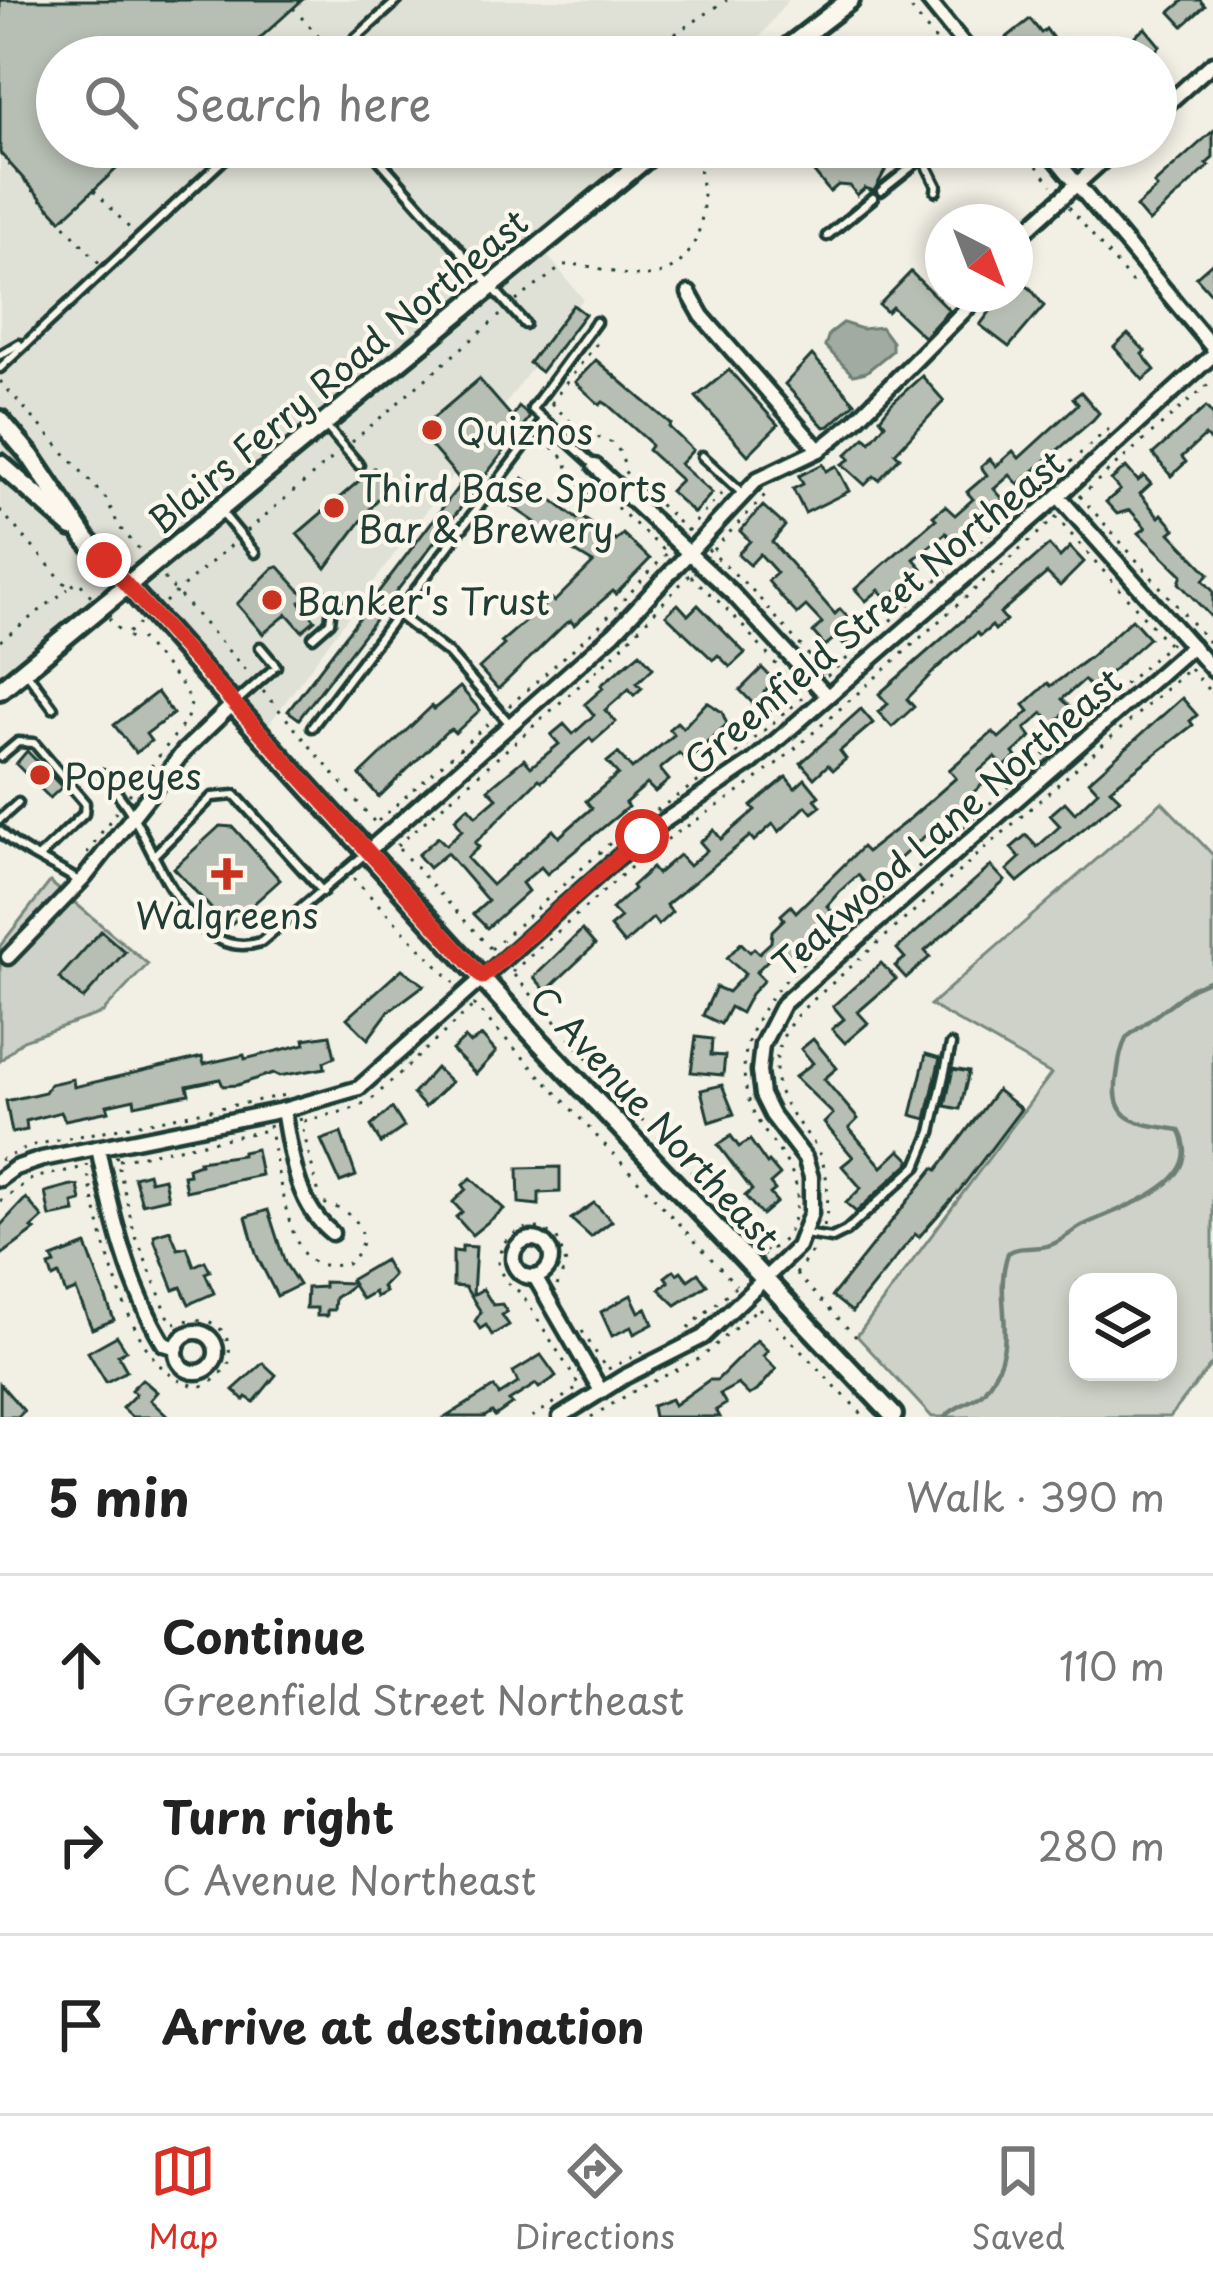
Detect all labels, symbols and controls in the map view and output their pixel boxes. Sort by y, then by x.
search box [36,36,1177,168]
text: Search here [174,68,431,136]
icon: search [78,69,144,135]
street label: Blairs Ferry Road Northeast [135,195,539,545]
north arrow [925,204,1033,312]
place label: Quiznos [456,403,593,457]
marker: Quiznos [419,417,445,443]
street label: Greenfield Street Northeast [671,435,1075,787]
place label: Third Base Sports Bar & Brewery [358,460,667,555]
marker: Third Base Sports Bar & Brewery [321,495,347,521]
route end [77,533,131,587]
place label: Banker's Trust [296,573,550,627]
marker: Banker's Trust [259,587,285,613]
street label: Teakwood Lane Northeast [759,654,1133,988]
place label: Popeyes [64,748,201,802]
marker: Popeyes [27,762,53,788]
route start [615,809,669,863]
marker: Walgreens [214,861,240,887]
place label: Walgreens [136,887,318,941]
street label: C Avenue Northeast [518,972,794,1262]
map controls [1069,1273,1177,1381]
button: layers [1069,1273,1177,1381]
text: 5 min [48,1457,190,1534]
text: Walk · 390 m [906,1466,1165,1525]
text: Continue [162,1601,365,1669]
icon: ahead [48,1632,114,1698]
text: 110 m [1059,1635,1165,1694]
text: Greenfield Street Northeast [162,1669,684,1728]
text: Turn right [162,1781,394,1849]
icon: right [48,1812,114,1878]
text: 280 m [1038,1815,1165,1874]
text: C Avenue Northeast [162,1849,536,1908]
text: Arrive at destination [162,1991,645,2059]
icon: arrive [48,1992,114,2058]
tab: Map [148,2138,219,2260]
tab: Directions [515,2138,675,2260]
tab: Saved [971,2138,1065,2260]

